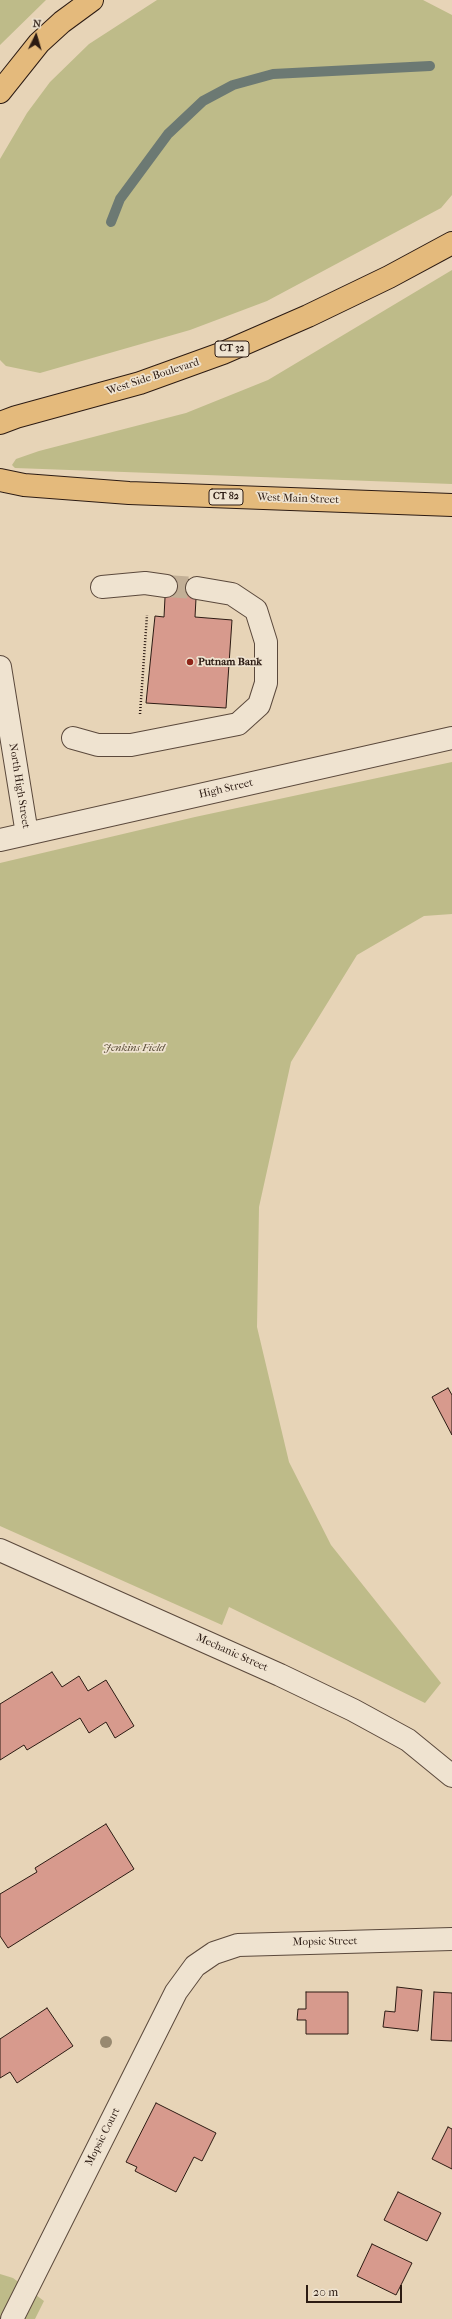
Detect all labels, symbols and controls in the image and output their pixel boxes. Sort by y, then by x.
north arrow [16,16,56,56]
text: N [32,17,42,30]
road number: CT 32 [215,341,249,357]
street label: West Side Boulevard [105,356,201,398]
road number: CT 82 [209,489,243,505]
street label: West Main Street [257,491,339,507]
place label: Putnam Bank [198,655,262,669]
marker: Putnam Bank [185,657,195,667]
street label: North High Street [6,742,32,830]
street label: High Street [198,776,254,802]
park label: Jenkins Field [103,1041,165,1055]
street label: Mechanic Street [194,1631,270,1675]
street label: Mopsic Street [292,1935,358,1949]
street label: Mopsic Court [83,2106,123,2168]
scale bar [308,2277,404,2303]
text: 20 m [313,2285,338,2299]

